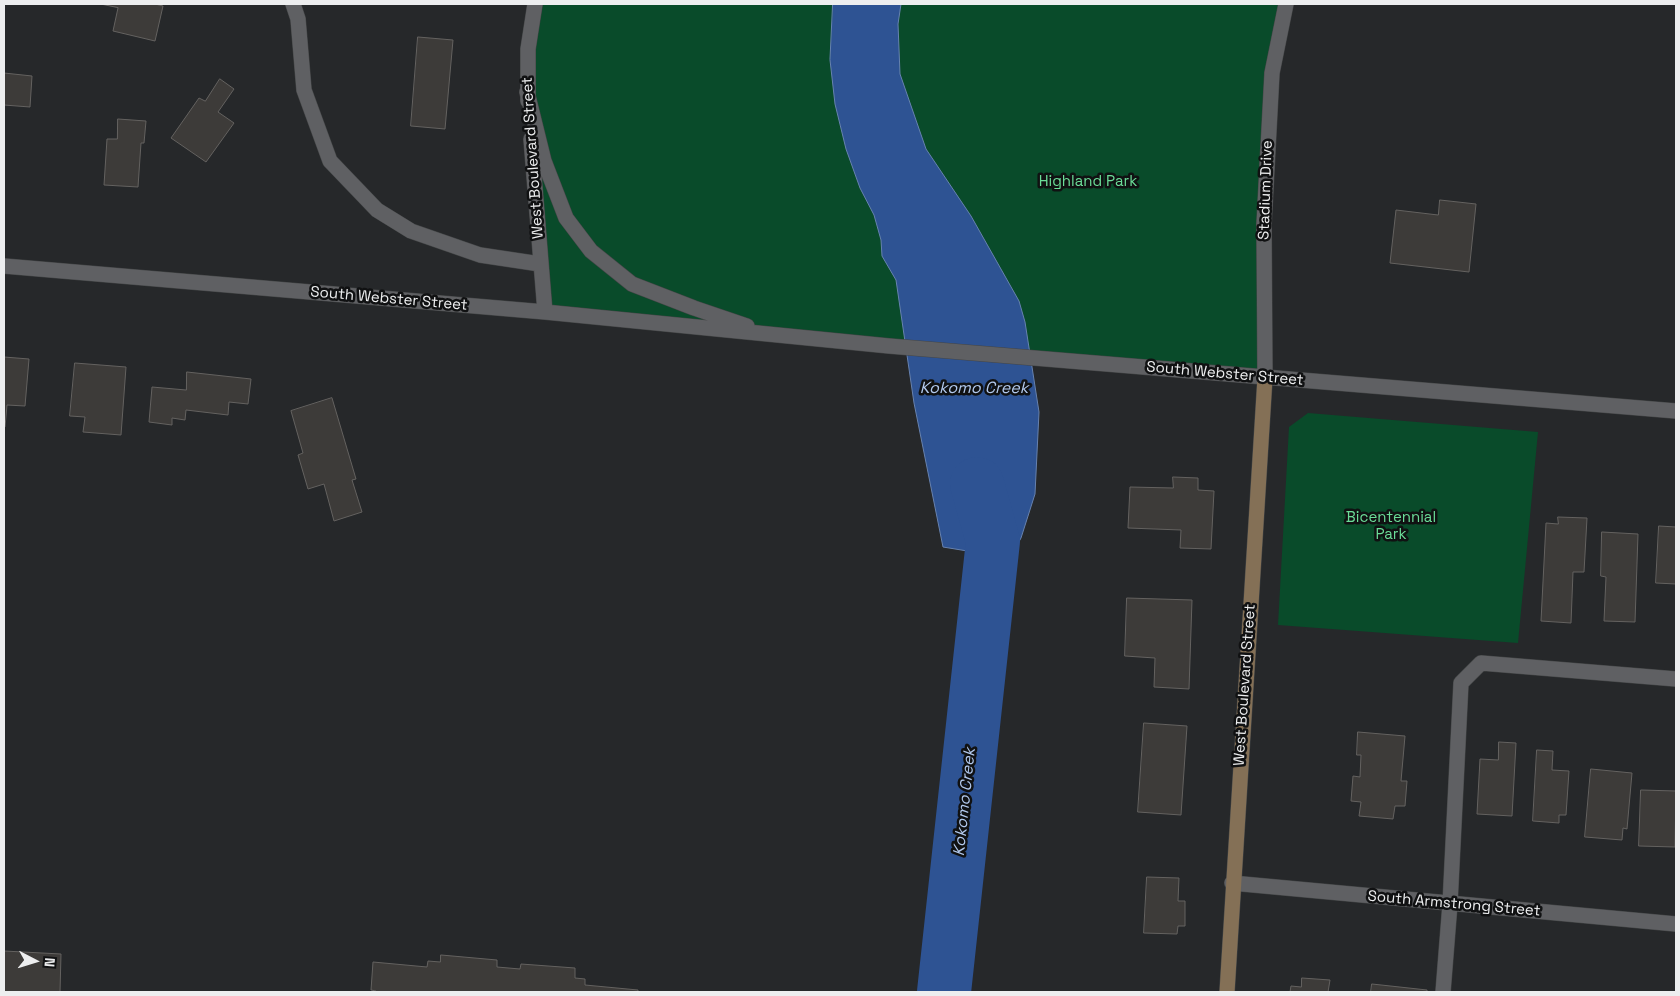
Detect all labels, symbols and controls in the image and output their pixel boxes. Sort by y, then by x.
street label: West Boulevard Street [518,77,548,239]
street label: Stadium Drive [1255,140,1277,240]
park label: Highland Park [1039,173,1137,191]
street label: South Webster Street [310,283,468,315]
street label: South Webster Street [1146,358,1304,390]
water label: Kokomo Creek [920,379,1028,399]
park label: Bicentennial Park [1346,509,1436,544]
street label: West Boulevard Street [1230,604,1260,766]
water label: Kokomo Creek [950,747,980,857]
street label: South Armstrong Street [1367,887,1541,921]
north arrow [10,936,60,986]
text: N [41,957,59,968]

